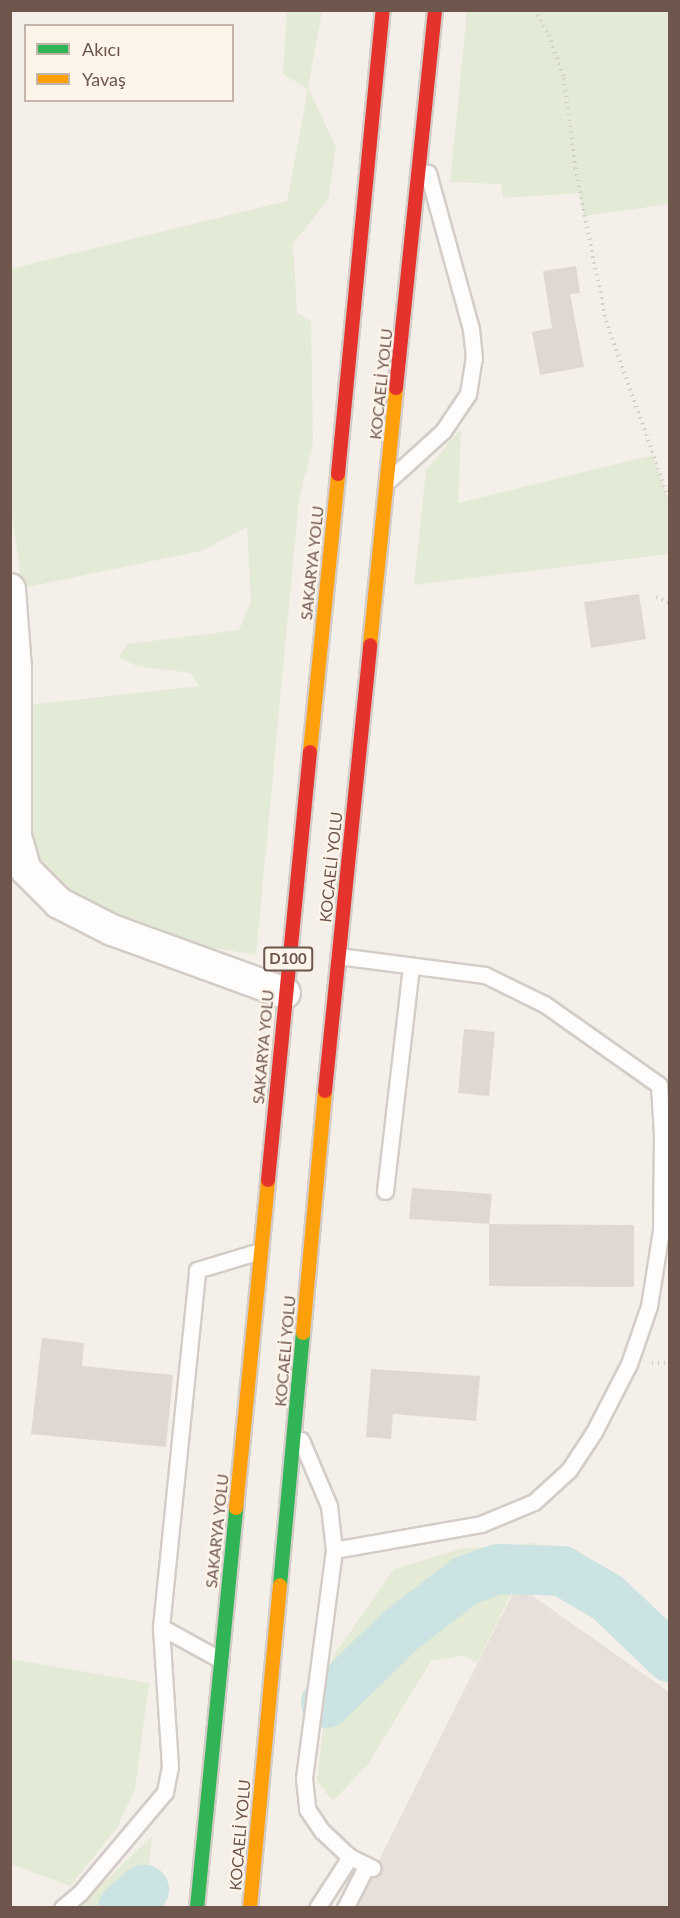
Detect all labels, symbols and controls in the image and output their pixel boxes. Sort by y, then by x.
legend [24,24,234,102]
text: Akıcı [82,38,121,60]
text: Yavaş [82,68,126,90]
street label: KOCAELİ YOLU [366,327,396,441]
street label: SAKARYA YOLU [296,504,328,622]
street label: KOCAELİ YOLU [316,810,346,924]
road number: D100 [262,947,314,971]
street label: SAKARYA YOLU [248,988,278,1106]
street label: KOCAELİ YOLU [271,1294,299,1408]
street label: SAKARYA YOLU [201,1472,233,1590]
street label: KOCAELİ YOLU [226,1778,254,1892]

